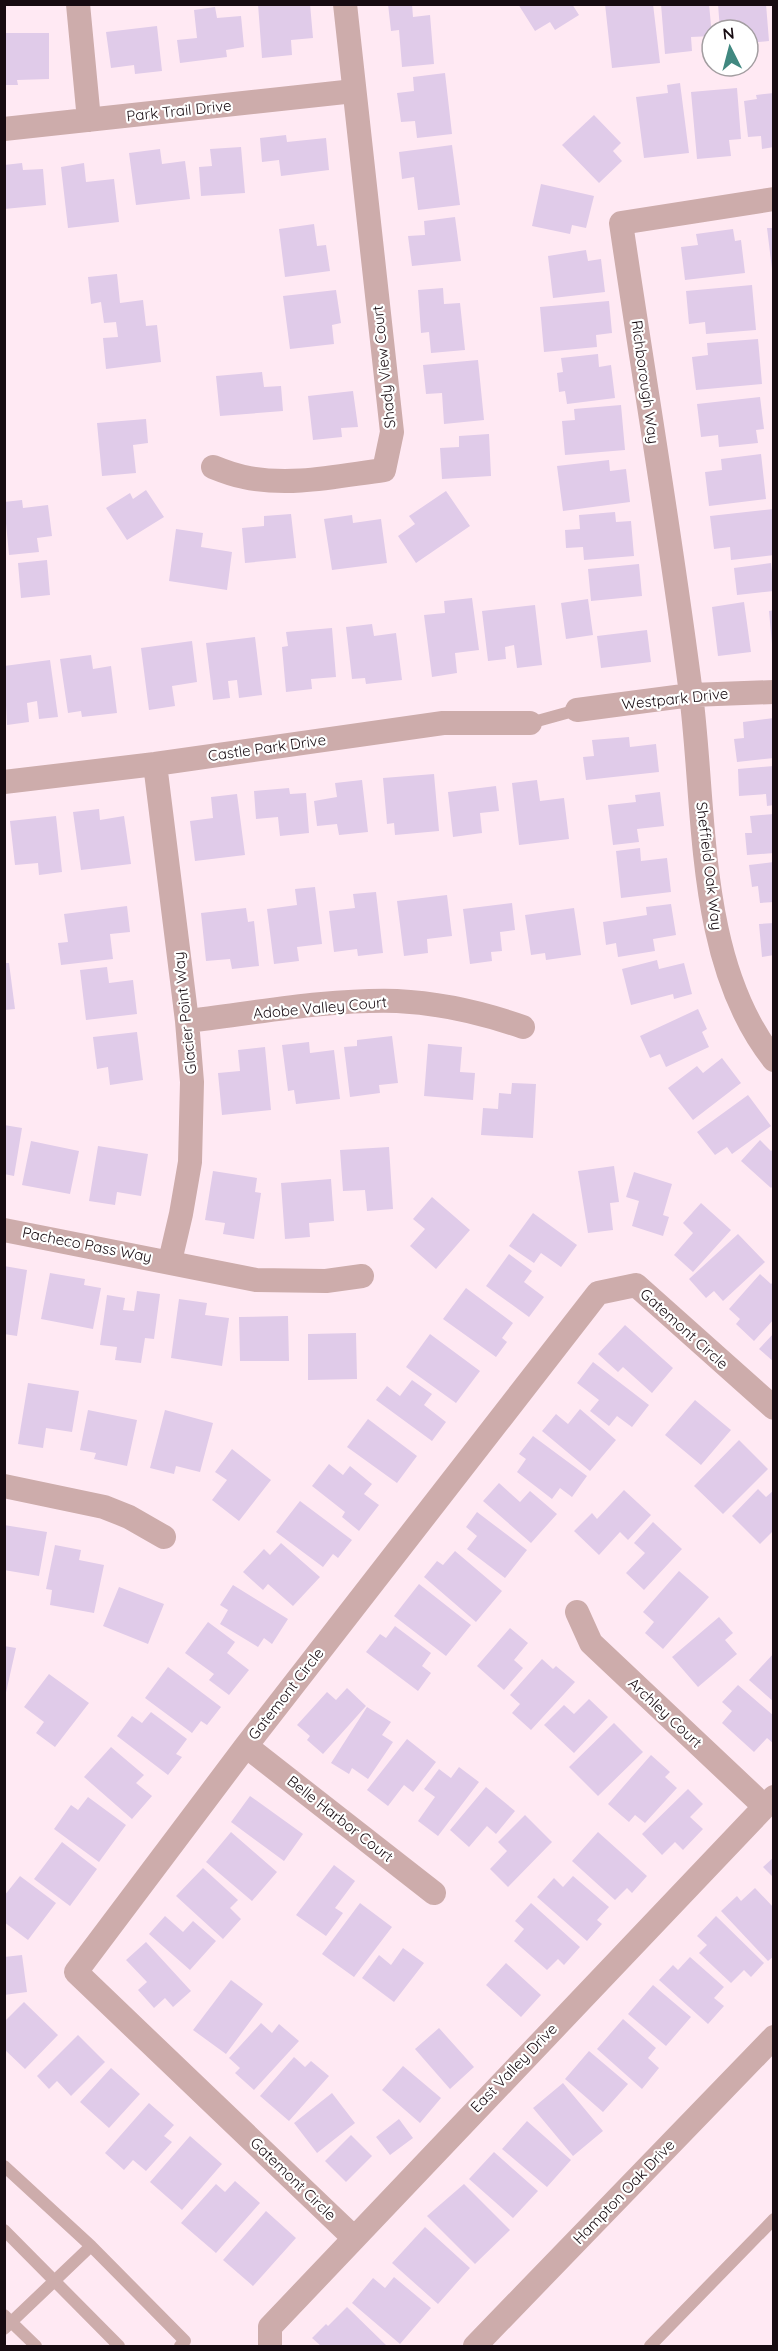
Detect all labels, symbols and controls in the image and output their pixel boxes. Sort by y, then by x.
north arrow [700,18,760,78]
text: N [722,23,735,44]
street label: Park Trail Drive [125,96,232,125]
street label: Shady View Court [368,305,399,429]
street label: Richborough Way [627,319,664,445]
street label: Westpark Drive [621,683,729,714]
street label: Castle Park Drive [207,730,327,765]
street label: Sheffield Oak Way [692,801,727,931]
street label: Glacier Point Way [169,951,200,1075]
street label: Adobe Valley Court [252,992,388,1023]
street label: Pacheco Pass Way [21,1223,154,1266]
street label: Gatemont Circle [636,1284,732,1373]
street label: Gatemont Circle [244,1644,328,1744]
street label: Archley Court [624,1674,706,1752]
street label: Belle Harbor Court [283,1771,397,1866]
street label: East Valley Drive [466,2019,561,2116]
street label: Gatemont Circle [247,2133,340,2224]
street label: Hampton Oak Drive [569,2135,679,2248]

